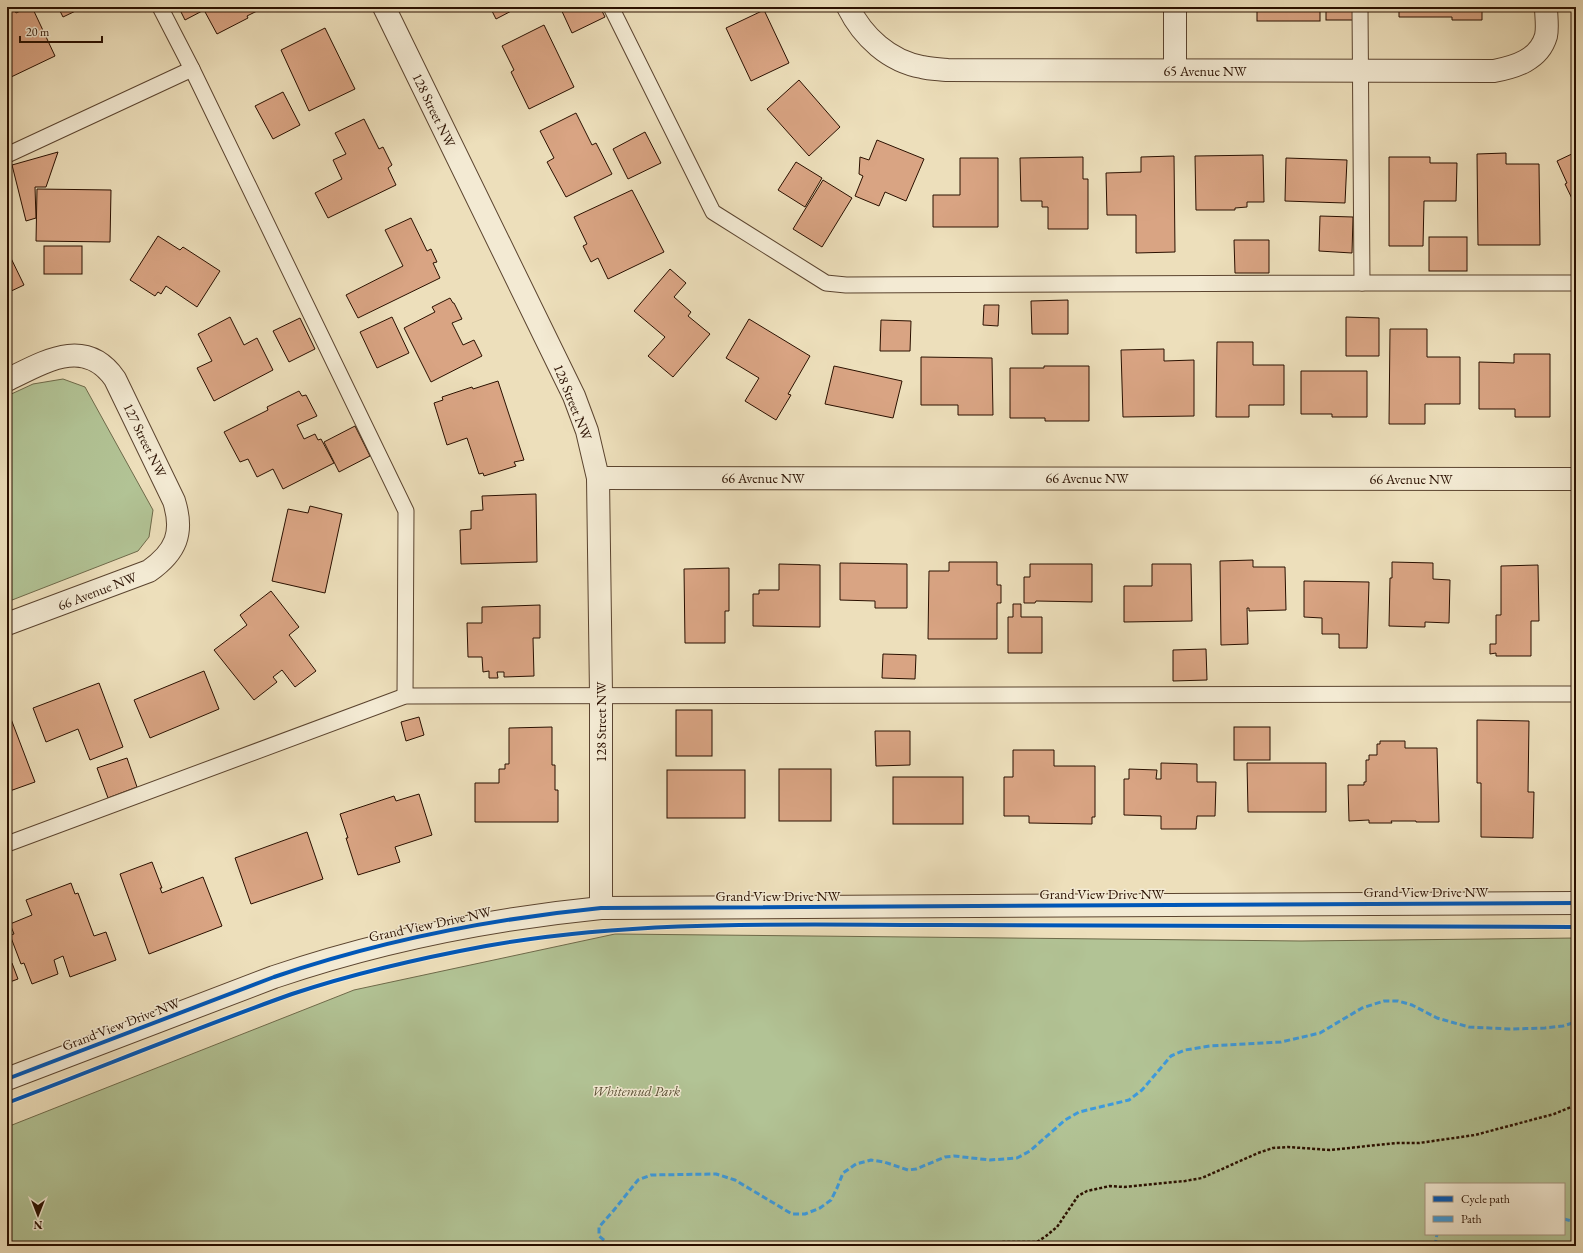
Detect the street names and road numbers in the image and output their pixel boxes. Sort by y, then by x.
street label: 65 Avenue NW [1163,62,1248,80]
street label: 128 Street NW [408,70,460,151]
street label: 128 Street NW [550,361,597,444]
street label: 127 Street NW [119,400,171,481]
street label: 66 Avenue NW [721,469,806,487]
street label: 66 Avenue NW [1045,469,1130,487]
street label: 66 Avenue NW [1369,470,1454,488]
street label: 66 Avenue NW [55,567,140,614]
street label: 128 Street NW [592,681,610,762]
street label: Grand View Drive NW [1364,883,1490,901]
street label: Grand View Drive NW [1040,885,1166,903]
street label: Grand View Drive NW [716,887,842,905]
street label: Grand View Drive NW [367,902,494,946]
street label: Grand View Drive NW [60,993,184,1055]

